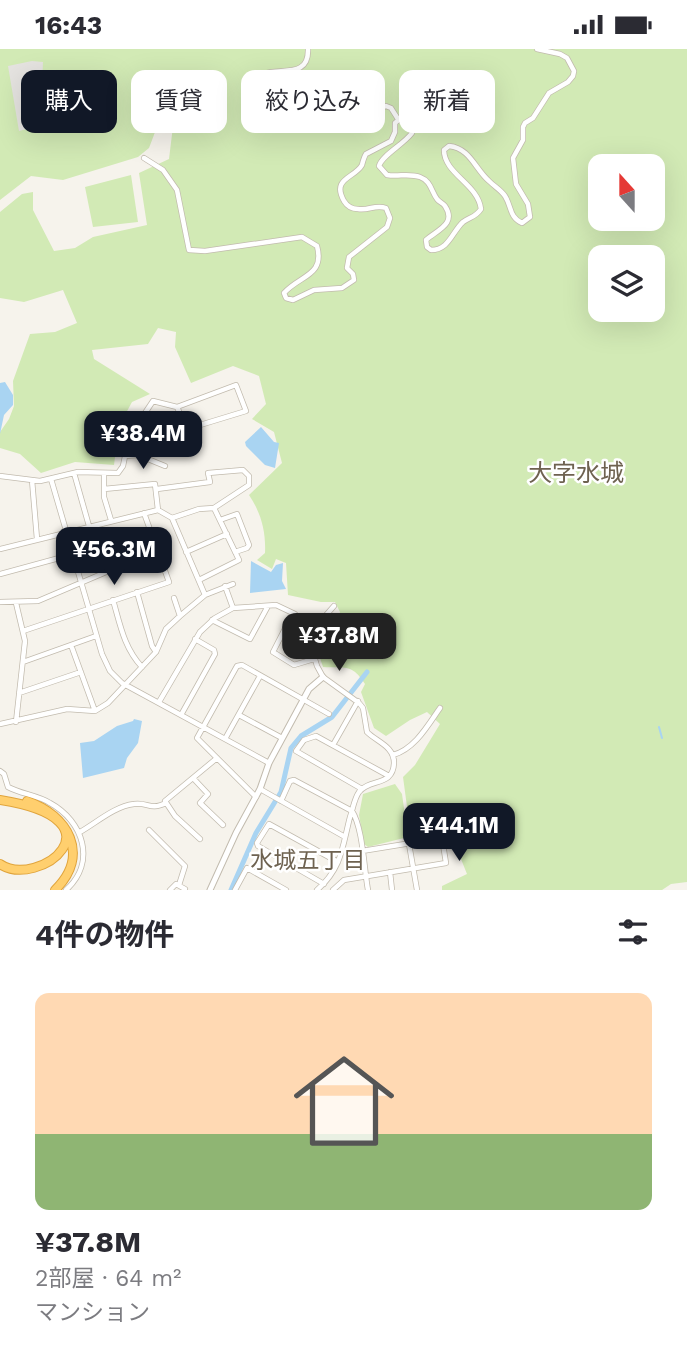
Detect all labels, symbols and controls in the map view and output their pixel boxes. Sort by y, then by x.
text: 16:43 [35,10,102,40]
chip: 購入 [21,70,117,133]
chip: 賃貸 [131,70,227,133]
chip: 絞り込み [241,70,385,133]
chip: 新着 [399,70,495,133]
north arrow [588,154,665,231]
map controls [588,154,665,322]
button: layers [588,245,665,322]
pin: ¥38.4M [86,411,200,471]
text: ¥38.4M [100,420,186,447]
district label: 大字水城 [528,459,624,487]
pin: ¥56.3M [57,527,171,587]
text: ¥56.3M [72,536,156,563]
pin: ¥37.8M [282,613,396,673]
text: ¥37.8M [298,622,380,649]
pin: ¥44.1M [402,803,516,863]
text: ¥44.1M [419,812,499,839]
district label: 水城五丁目 [251,847,366,874]
icon: filters [614,913,652,951]
text: 4件の物件 [35,917,174,952]
icon: home [281,1038,407,1164]
text: ¥37.8M [35,1224,141,1259]
text: 2部屋 · 64 m² [35,1265,182,1292]
text: マンション [35,1299,150,1326]

